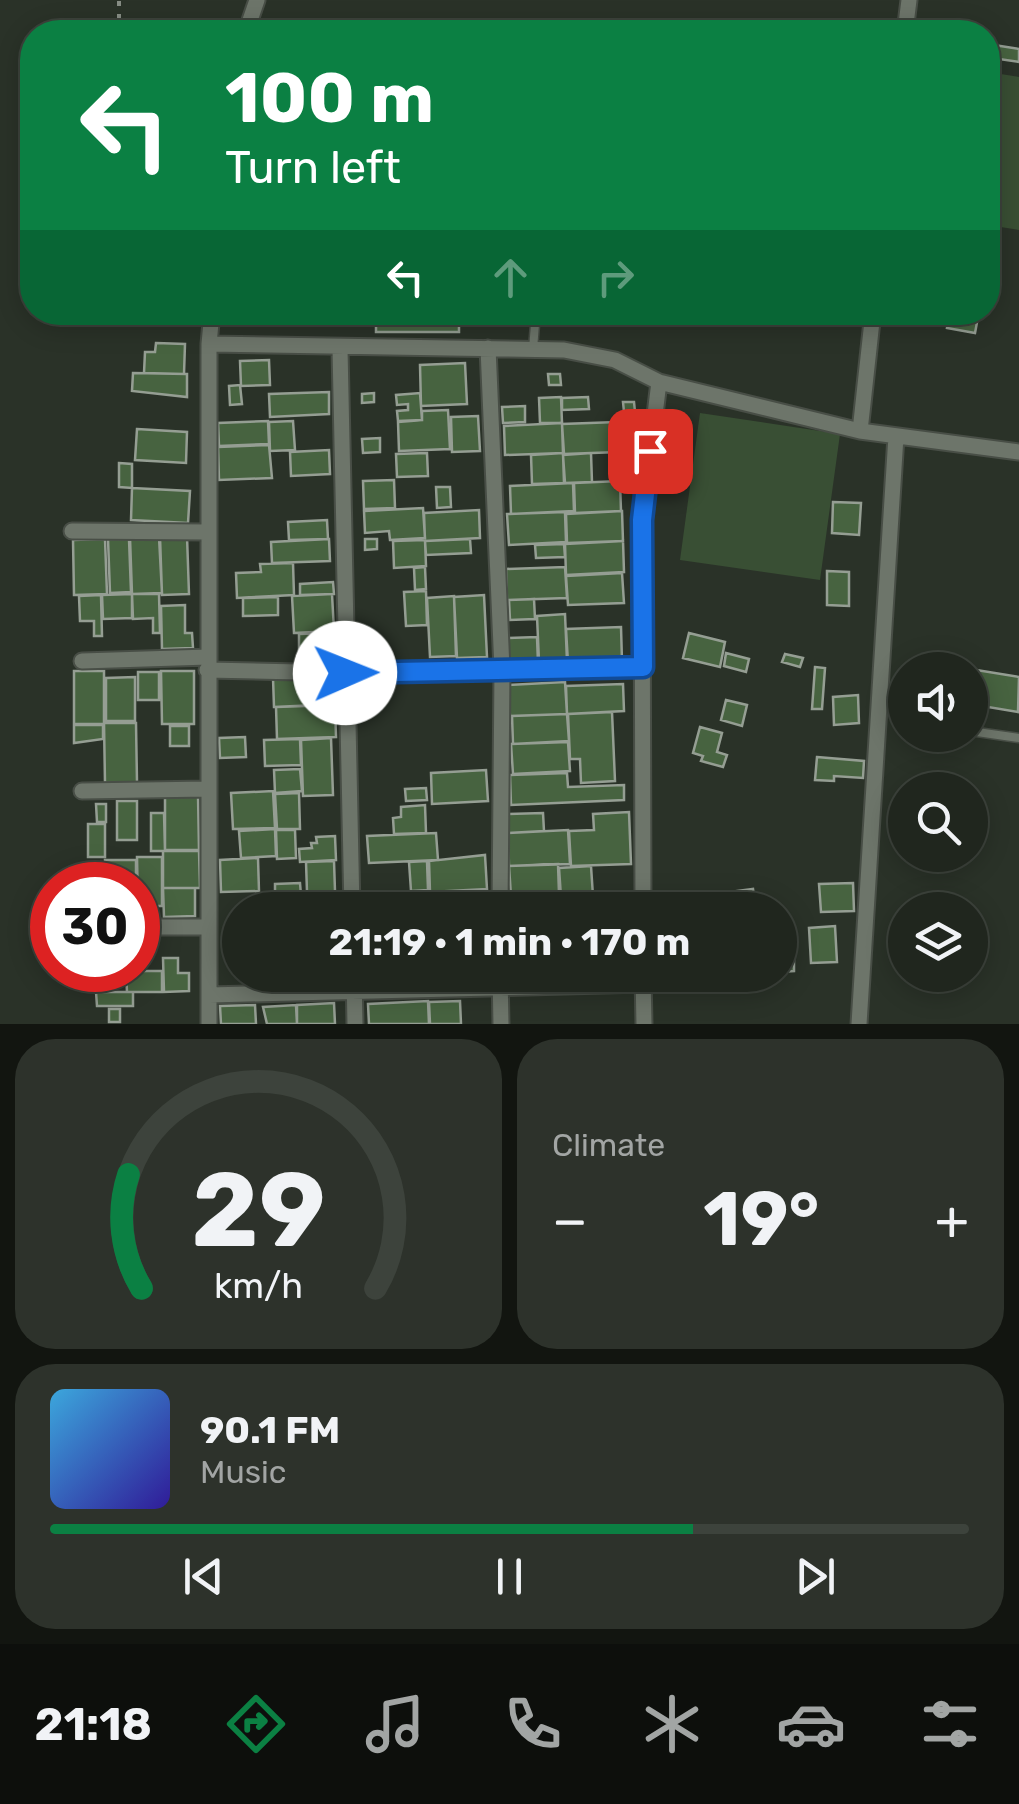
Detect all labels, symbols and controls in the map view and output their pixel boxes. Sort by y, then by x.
text: 100 m [225,57,434,140]
icon: left [60,60,190,190]
text: Turn left [225,141,401,194]
icon: left [378,250,433,305]
icon: ahead [483,250,538,305]
icon: right [588,250,643,305]
pin [608,409,693,494]
icon: arrive [623,424,678,479]
position arrow [293,621,397,725]
map controls [888,652,988,992]
button: sound [888,652,988,752]
button: search [888,772,988,872]
speed limit sign: 30 [30,862,160,992]
button: layers [888,892,988,992]
text: 21:19 · 1 min · 170 m [329,919,690,965]
text: Climate [552,1126,665,1164]
text: 29 [191,1149,326,1272]
text: 19° [703,1175,819,1264]
text: − [552,1188,588,1253]
text: + [935,1188,969,1253]
text: km/h [214,1265,303,1307]
text: 90.1 FM [200,1407,340,1453]
text: Music [200,1453,286,1491]
icon: previous [176,1549,231,1604]
icon: pause [482,1549,537,1604]
icon: next [788,1549,843,1604]
icon: directions [221,1689,291,1759]
icon: music [360,1689,430,1759]
icon: phone [498,1689,568,1759]
icon: climate [637,1689,707,1759]
icon: car [776,1689,846,1759]
icon: filters [915,1689,985,1759]
text: 21:18 [34,1698,152,1751]

